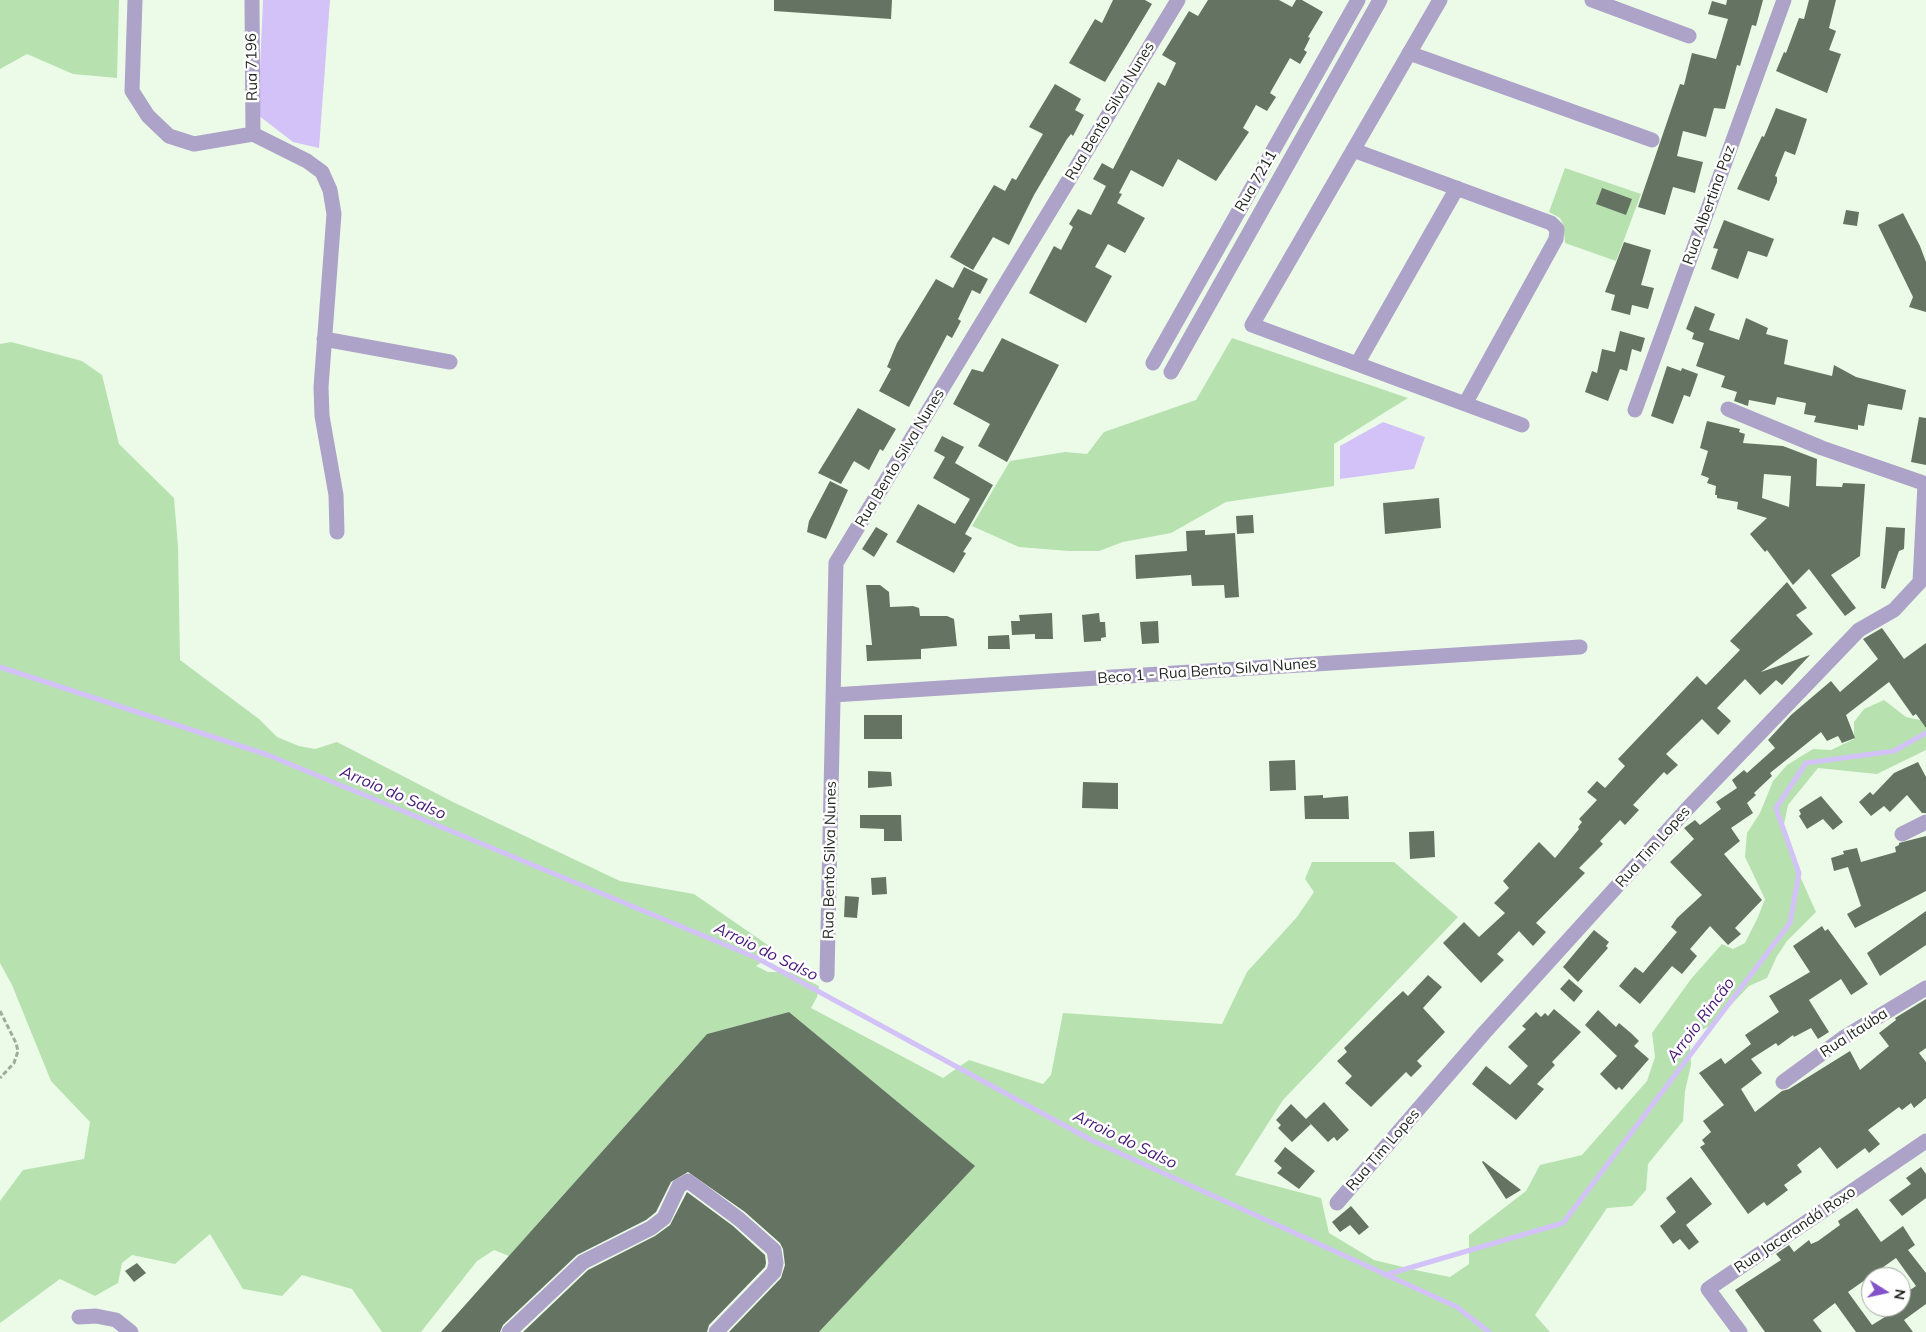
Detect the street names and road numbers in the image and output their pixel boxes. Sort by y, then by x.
street label: Rua 7196 [242,33,262,101]
street label: Rua Bento Silva Nunes [1062,39,1158,183]
street label: Rua Albertina Paz [1679,143,1739,267]
street label: Rua 7211 [1231,147,1281,215]
street label: Rua Bento Silva Nunes [852,386,948,530]
street label: Beco 1 - Rua Bento Silva Nunes [1097,654,1317,688]
street label: Rua Bento Silva Nunes [820,781,840,939]
street label: Rua Tim Lopes [1612,803,1694,891]
street label: Rua Itaúba [1817,1005,1891,1061]
street label: Rua Tim Lopes [1342,1105,1424,1195]
street label: Rua Jacarandá Roxo [1731,1183,1859,1277]

